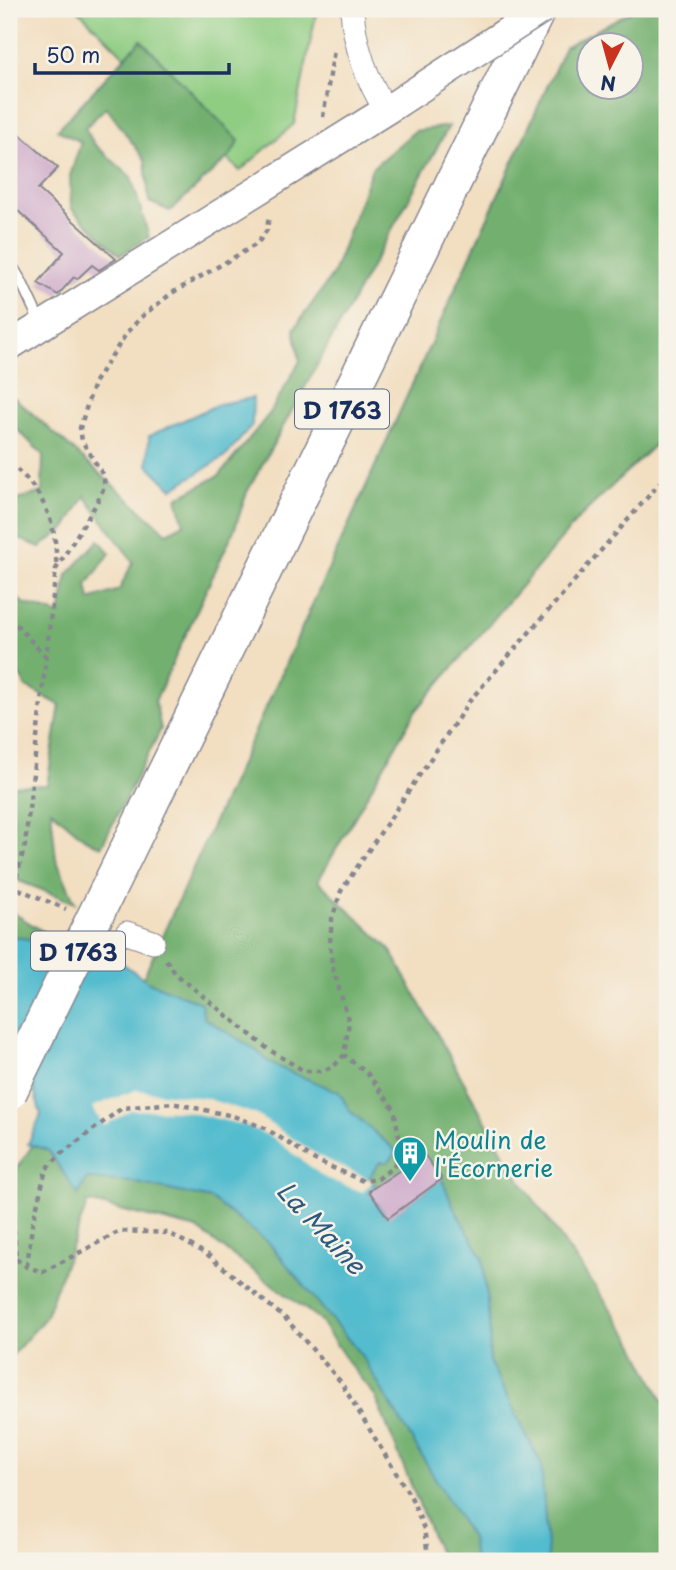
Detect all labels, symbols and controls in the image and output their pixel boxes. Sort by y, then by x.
scale bar [35,32,229,76]
north arrow [574,32,644,102]
text: 50 m [46,38,100,70]
text: N [599,69,617,99]
road number: D 1763 [295,390,389,428]
road number: D 1763 [31,932,125,970]
place label: Moulin de l'Écornerie [434,1121,553,1185]
building icon: Moulin de l'Écornerie [391,1134,429,1183]
water label: La Maine [268,1171,377,1284]

